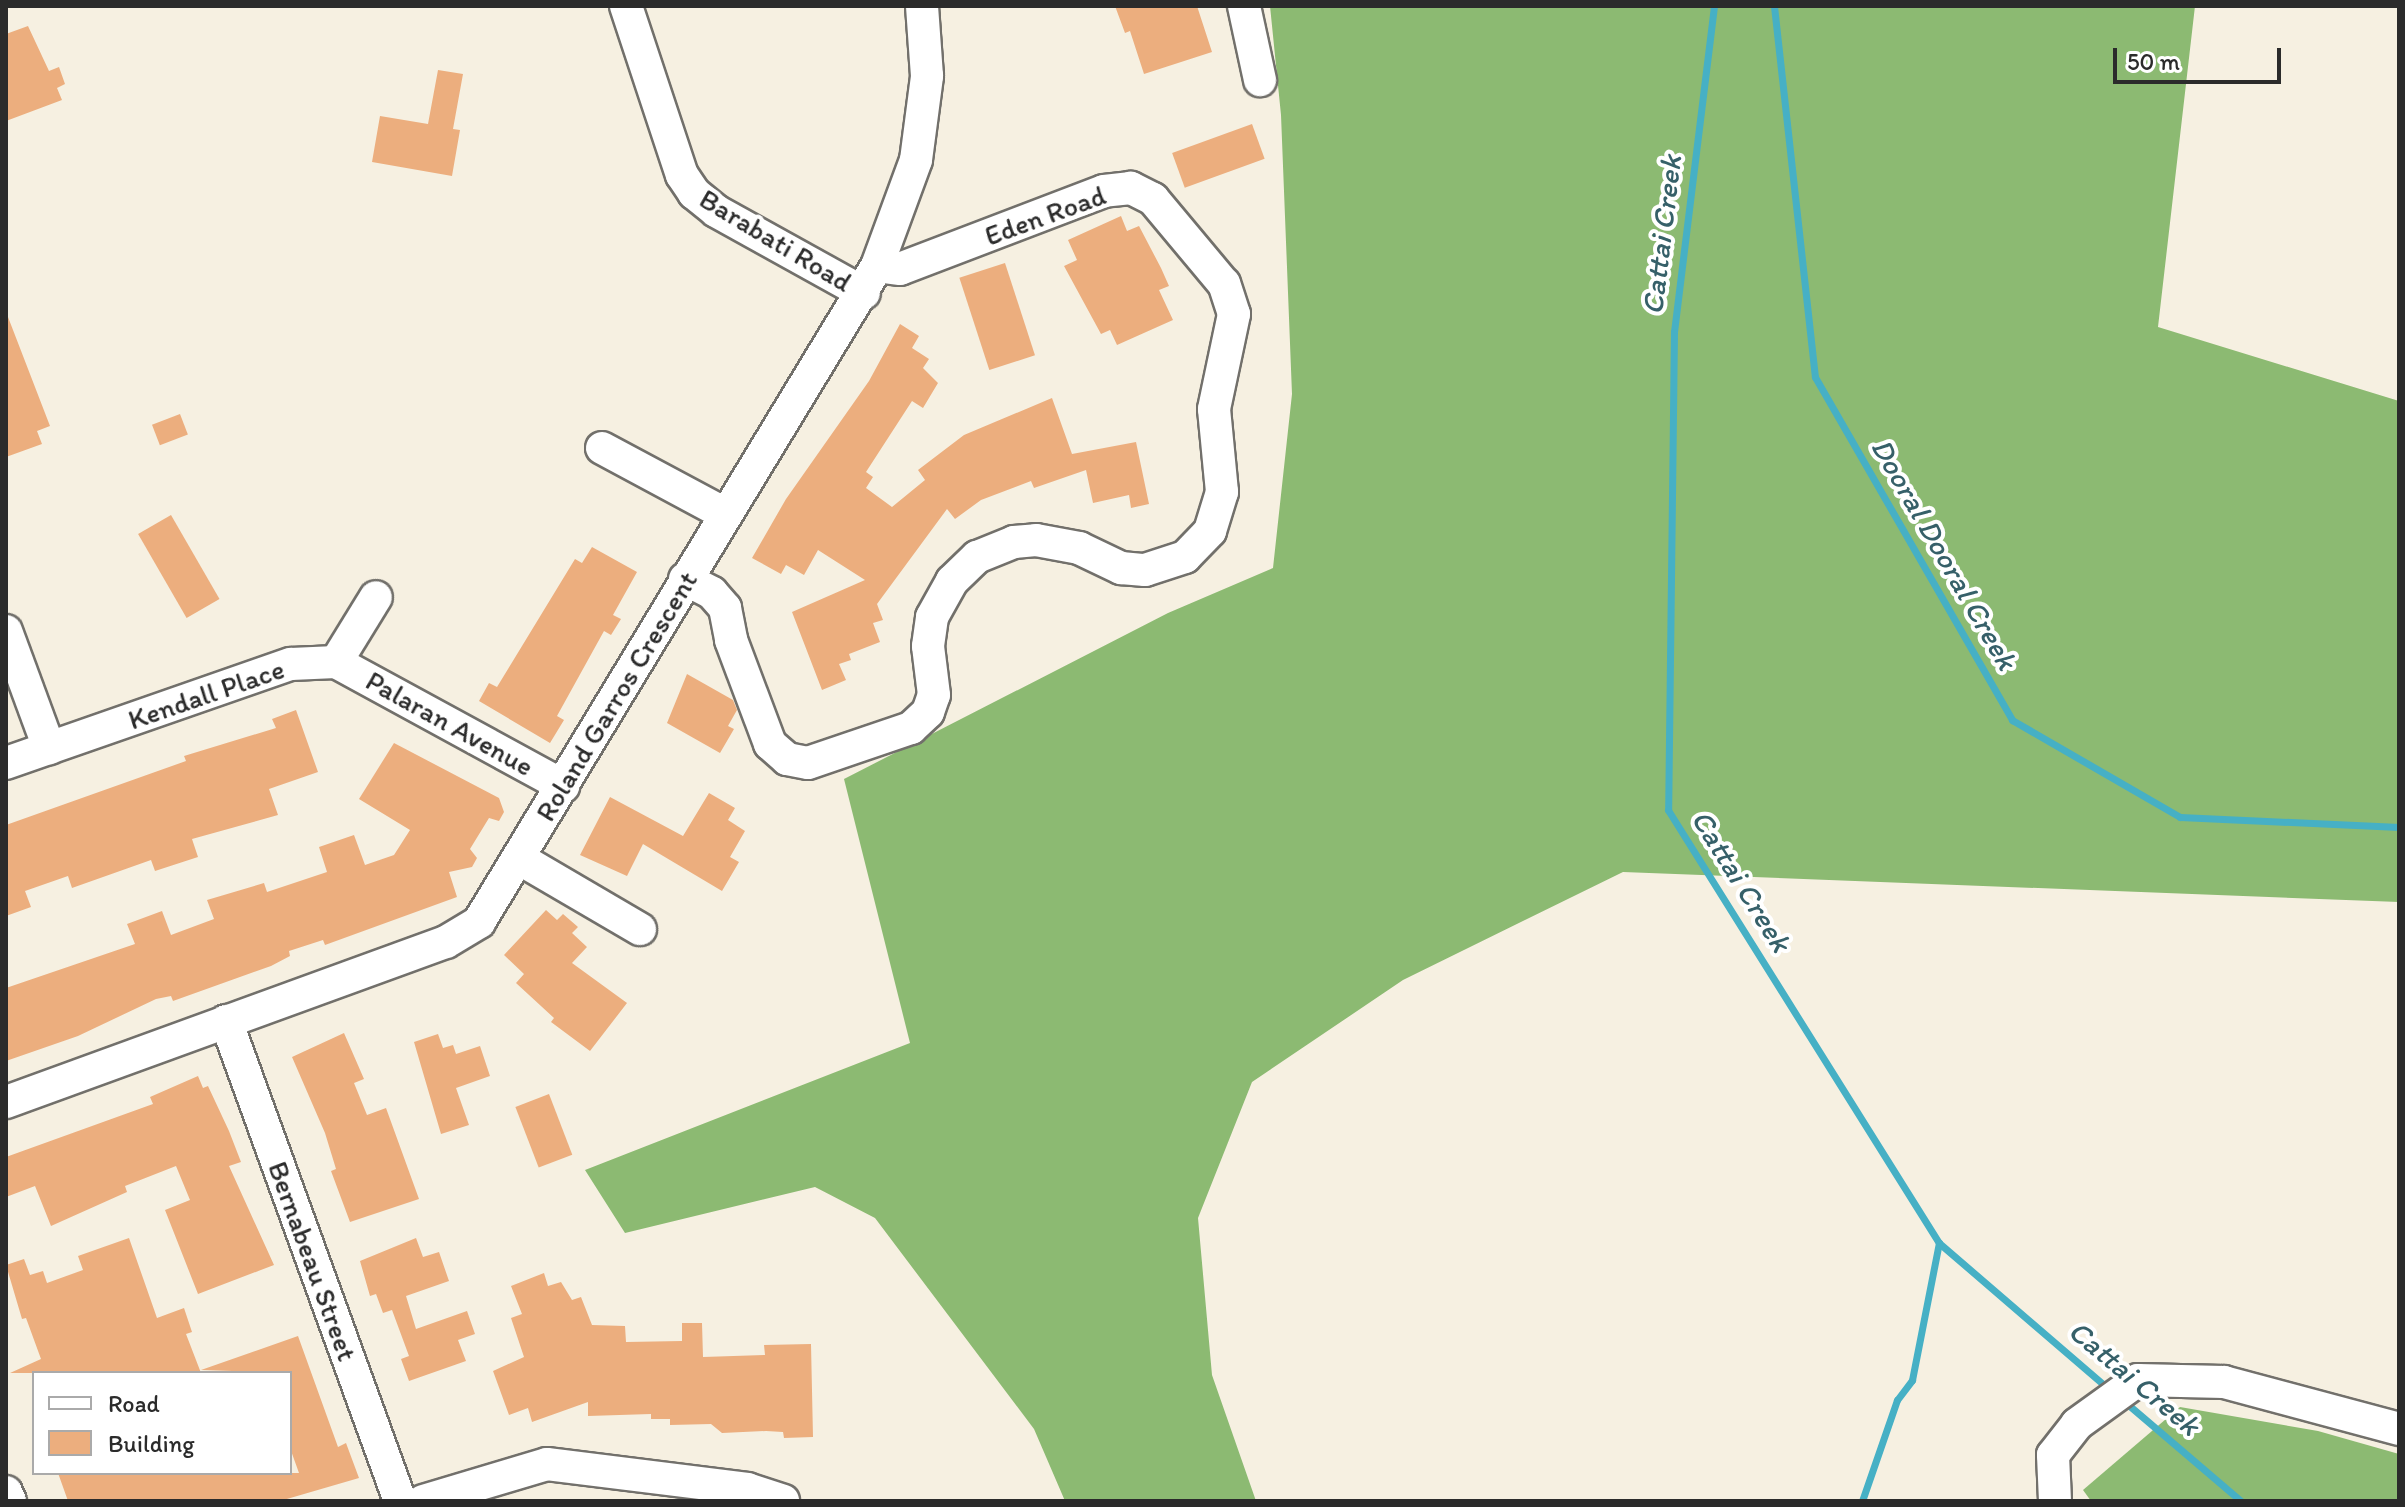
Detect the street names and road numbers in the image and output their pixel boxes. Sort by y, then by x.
street label: Eden Road [980,178,1110,252]
street label: Barabati Road [694,182,858,298]
street label: Roland Garros Crescent [528,565,704,827]
street label: Kendall Place [124,652,288,736]
street label: Palaran Avenue [360,663,540,783]
street label: Bernabeau Street [261,1157,365,1365]

